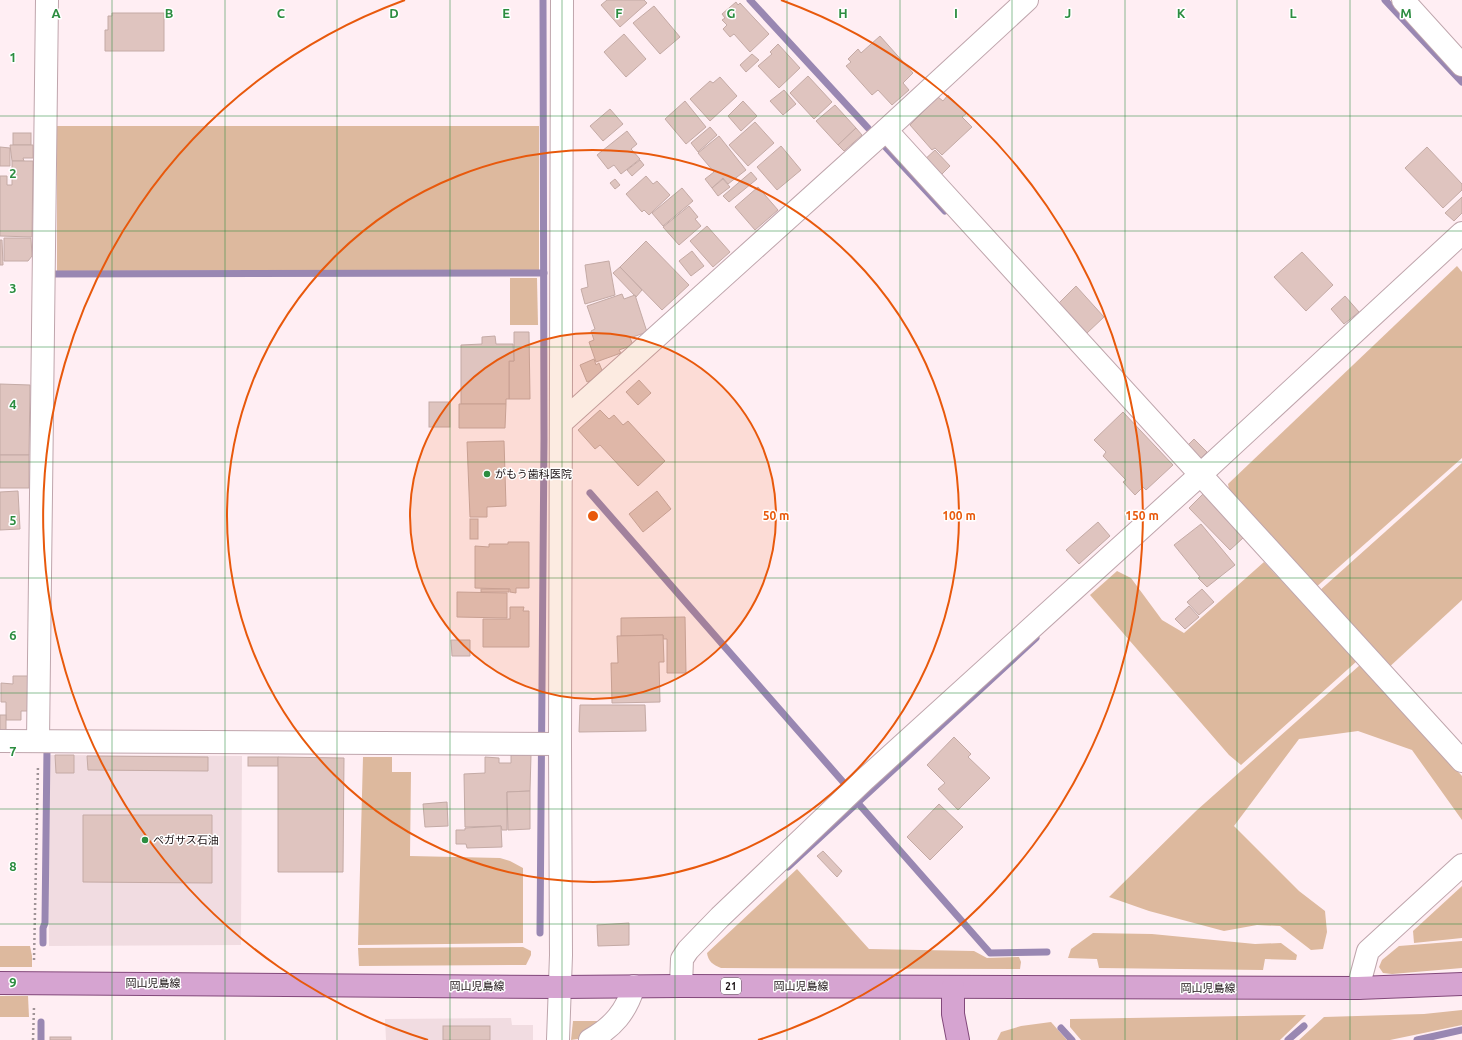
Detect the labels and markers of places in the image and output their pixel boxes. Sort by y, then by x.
place label: がもう歯科医院 [495,468,572,480]
marker: がもう歯科医院 [482,469,492,479]
centre of rings [586,509,600,523]
place label: ペガサス石油 [153,834,219,846]
marker: ペガサス石油 [140,835,150,845]

